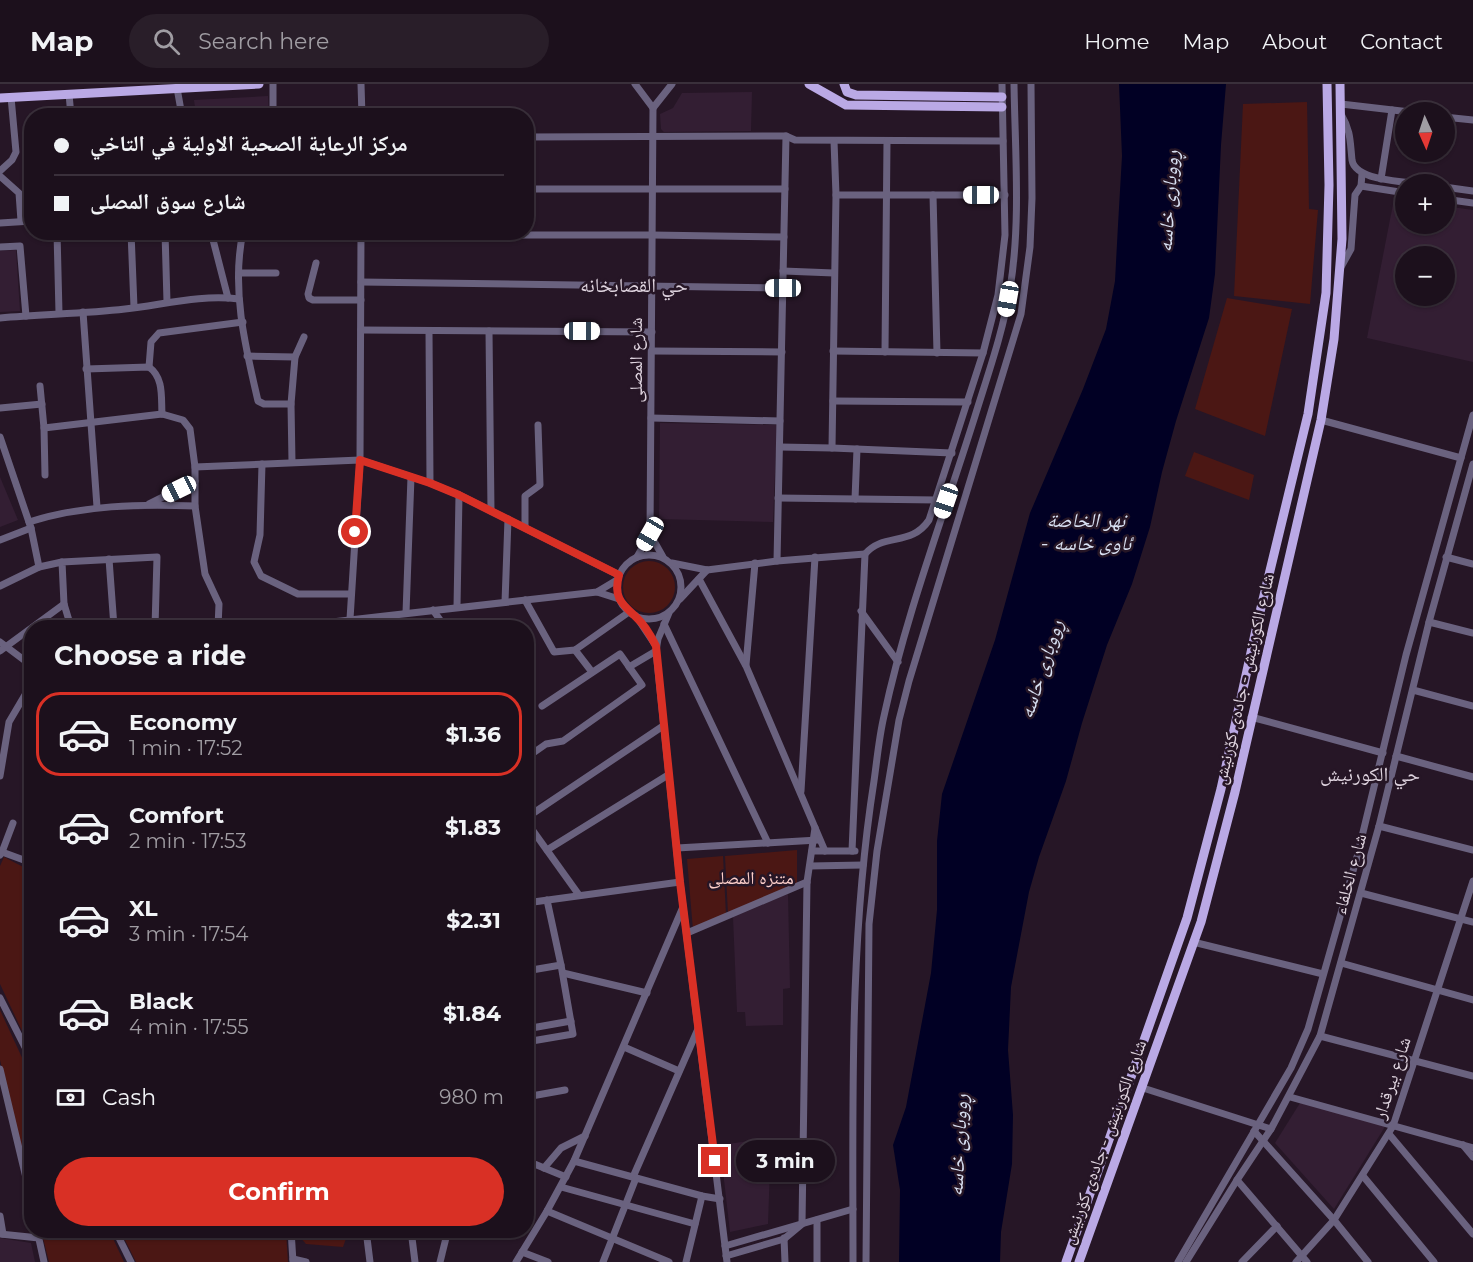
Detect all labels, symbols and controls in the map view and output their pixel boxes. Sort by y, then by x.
search box [129,14,549,68]
text: Map [30,24,93,58]
icon: search [150,25,183,58]
text: Search here [198,28,329,55]
text: Home [1084,29,1149,54]
text: Map [1182,29,1229,54]
text: About [1262,29,1327,54]
text: Contact [1360,29,1443,54]
north arrow [1395,102,1455,162]
map controls [1395,102,1455,306]
text: مركز الرعاية الصحية الاولية في التاخي [90,130,408,157]
water label: ڕووباری خاسە [1152,149,1188,253]
button: + [1395,174,1455,234]
car [963,186,999,204]
text: شارع سوق المصلى [90,188,246,215]
button: − [1395,246,1455,306]
district label: حي القصابخانه [580,273,688,301]
car [765,279,801,297]
car [996,280,1020,318]
street label: شارع المصلى [625,317,647,403]
car [564,322,600,340]
car [159,473,199,505]
car [932,481,960,521]
water label: نهر الخاصة - ئاوی خاسە [1041,508,1135,556]
car [633,514,667,554]
route start [341,518,368,545]
street label: شارع الكورنيش - جادەی کۆرنیش [1209,571,1279,787]
water label: ڕووباری خاسە [1014,616,1072,723]
text: Choose a ride [54,639,246,672]
icon: car [57,707,111,761]
text: Economy [129,709,237,736]
text: $1.36 [446,721,501,748]
text: 1 min · 17:52 [129,736,243,760]
district label: حي الكورنيش [1320,762,1420,790]
icon: car [57,800,111,854]
text: Comfort [129,802,224,829]
text: $1.83 [445,814,501,841]
text: 2 min · 17:53 [129,829,247,853]
street label: شارع الخلفاء [1329,831,1371,917]
park label: متنزه المصلى [708,867,794,889]
icon: car [57,893,111,947]
text: XL [129,895,158,922]
text: $2.31 [446,907,501,934]
text: 3 min · 17:54 [129,922,249,946]
icon: car [57,986,111,1040]
text: Black [129,988,193,1015]
text: $1.84 [443,1000,501,1027]
text: 4 min · 17:55 [129,1015,248,1039]
street label: شارع بيرقدار [1368,1034,1416,1123]
street label: شارع الكورنيش - جادەی کۆرنیش [1057,1037,1151,1247]
icon: cash [54,1081,87,1114]
text: Cash [102,1084,156,1111]
text: 980 m [439,1085,504,1109]
water label: ڕووباری خاسە [943,1093,977,1197]
callout: 3 min [736,1140,835,1182]
route end [701,1147,728,1174]
text: 3 min [756,1149,815,1173]
button: Confirm [54,1157,504,1226]

